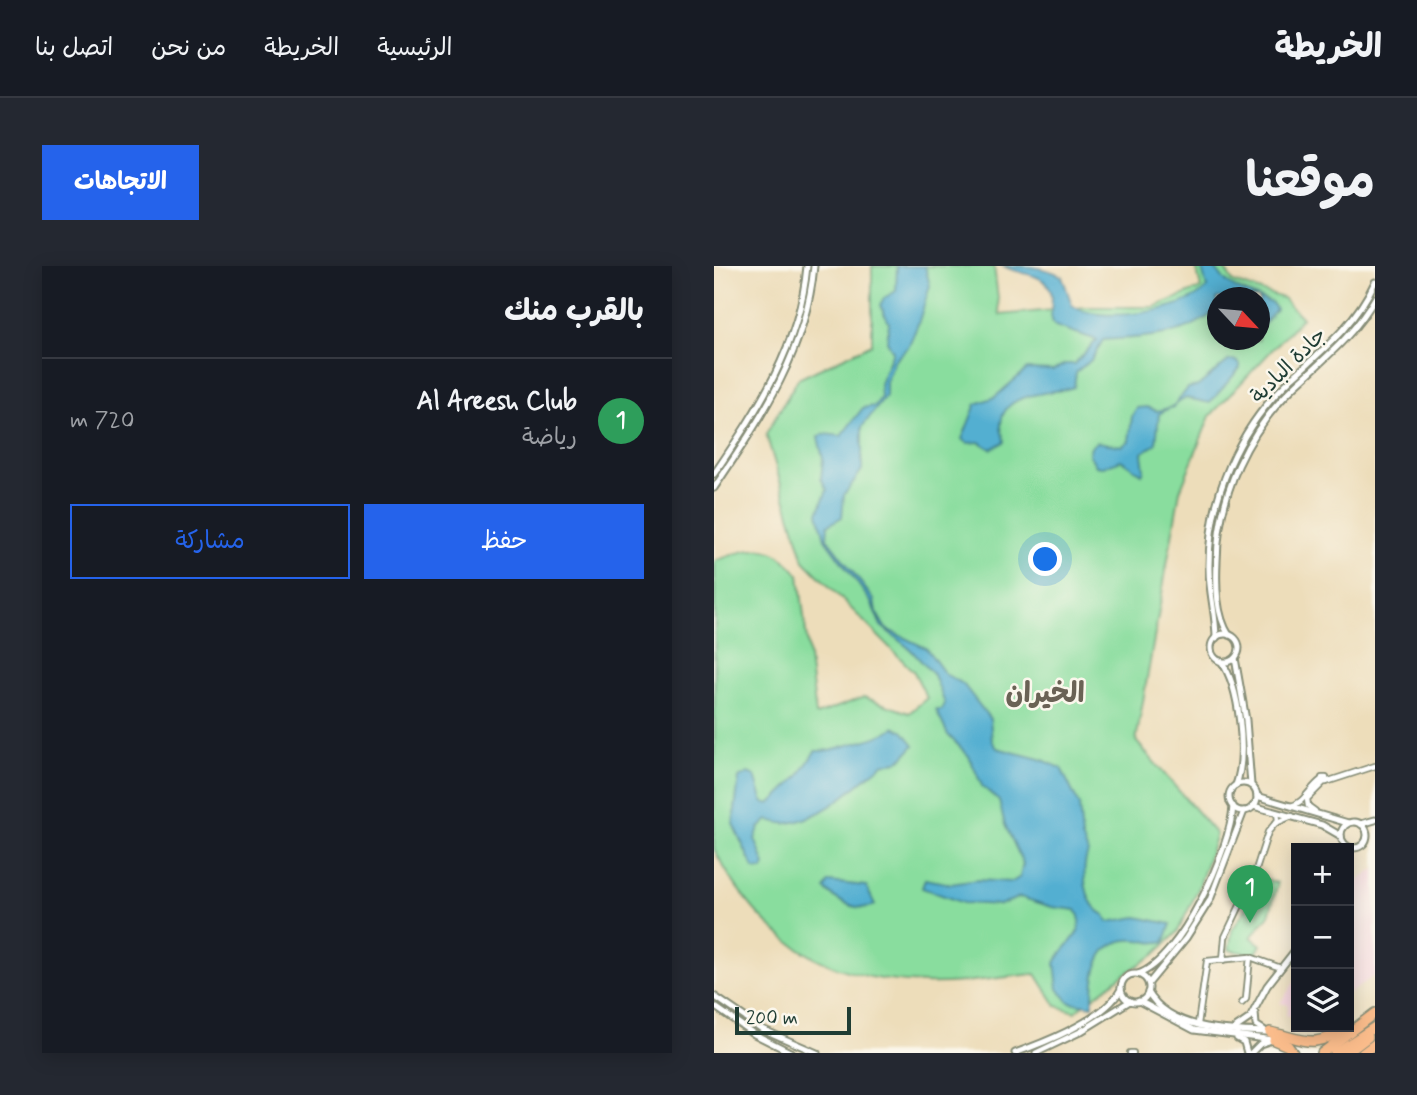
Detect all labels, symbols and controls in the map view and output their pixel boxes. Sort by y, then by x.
text: الخريطة [1275,26,1382,70]
text: اتصل بنا [35,33,113,64]
text: من نحن [151,33,226,64]
text: الخريطة [264,33,339,64]
text: الرئيسية [377,33,453,64]
button: الاتجاهات [42,145,199,220]
text: موقعنا [1245,150,1375,215]
north arrow [1207,287,1270,350]
text: بالقرب منك [504,292,644,331]
street label: جادة البادية [1245,322,1333,410]
text: Al Areesh Club [416,385,577,419]
text: 720 m [70,406,134,436]
text: 1 [616,406,626,436]
text: رياضة [522,423,577,453]
button: مشاركة [70,504,350,579]
button: حفظ [364,504,644,579]
your location [1028,542,1062,576]
district label: الخيران [1005,676,1085,713]
map controls [1291,843,1354,1032]
button: + [1291,843,1354,906]
pin: 1 [1227,865,1273,923]
button: − [1291,906,1354,969]
button: layers [1291,969,1354,1032]
scale bar [735,1004,850,1036]
text: 200 m [746,1006,798,1031]

